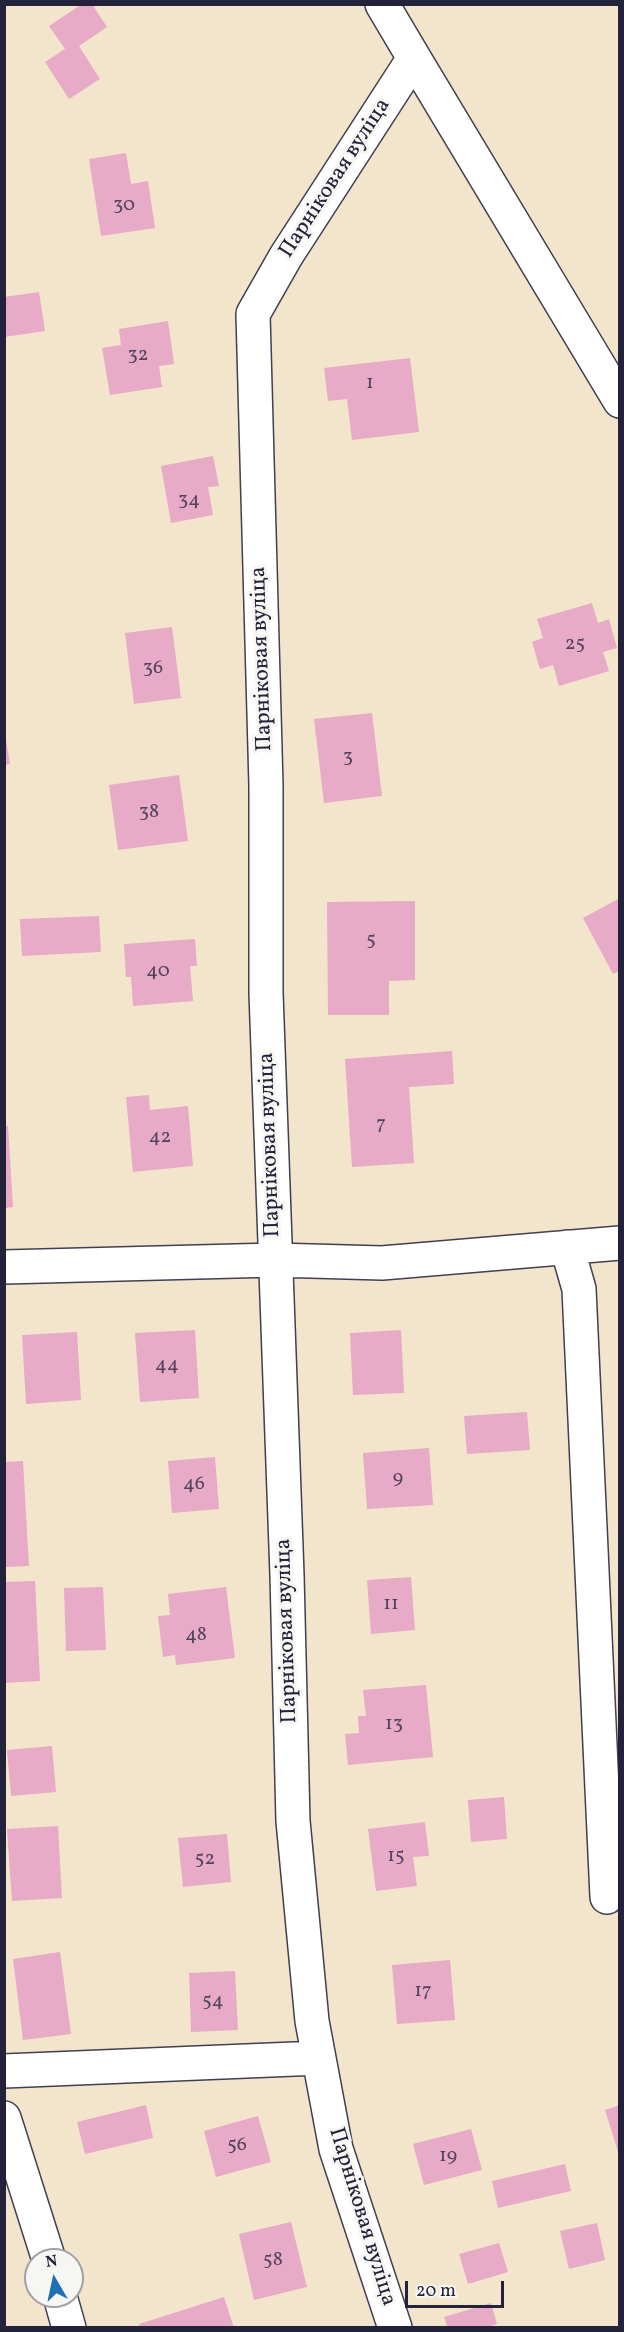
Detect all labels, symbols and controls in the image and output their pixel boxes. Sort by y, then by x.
street label: Парніковая вуліца [275,94,397,264]
house number: 30 [113,194,135,218]
house number: 32 [128,344,148,368]
house number: 1 [366,372,374,396]
house number: 34 [178,489,200,513]
street label: Парніковая вуліца [247,566,279,752]
house number: 25 [565,633,585,657]
house number: 36 [143,657,163,681]
house number: 3 [343,746,353,770]
house number: 38 [139,801,159,825]
house number: 5 [366,929,376,953]
house number: 40 [146,960,170,984]
street label: Парніковая вуліца [255,1052,287,1238]
house number: 7 [376,1113,386,1137]
house number: 42 [149,1126,171,1150]
house number: 44 [155,1354,179,1378]
house number: 9 [393,1467,403,1491]
house number: 46 [183,1473,205,1497]
street label: Парніковая вуліца [272,1538,304,1724]
house number: 11 [383,1593,399,1617]
house number: 48 [185,1624,207,1648]
house number: 13 [385,1713,403,1737]
house number: 15 [387,1845,405,1869]
house number: 52 [195,1848,215,1872]
house number: 17 [414,1980,432,2004]
house number: 54 [202,1990,224,2014]
street label: Парніковая вуліца [321,2125,401,2309]
house number: 56 [227,2134,247,2158]
house number: 19 [439,2145,457,2169]
north arrow [24,2248,84,2308]
house number: 58 [263,2249,283,2273]
text: N [44,2250,59,2274]
scale bar [408,2269,507,2307]
text: 20 m [416,2279,456,2304]

